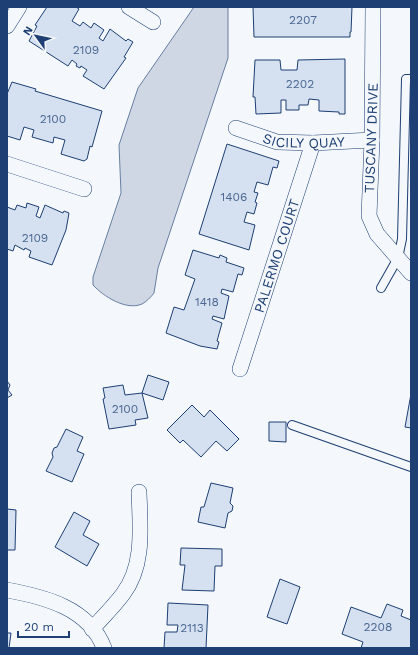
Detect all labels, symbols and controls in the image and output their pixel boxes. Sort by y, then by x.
house number: 2207 [289,13,317,27]
north arrow [16,16,56,56]
text: N [20,24,36,38]
house number: 2109 [73,43,99,57]
house number: 2202 [286,77,314,91]
street label: TUSCANY DRIVE [361,83,381,193]
house number: 2100 [40,112,66,126]
street label: SICILY QUAY [261,130,345,151]
house number: 1406 [221,190,247,204]
street label: PALERMO COURT [251,196,303,315]
house number: 2109 [22,231,48,245]
house number: 1418 [195,295,219,309]
house number: 2100 [112,402,138,416]
scale bar [18,613,69,639]
text: 20 m [24,620,54,634]
house number: 2208 [364,620,392,634]
house number: 2113 [180,621,204,635]

